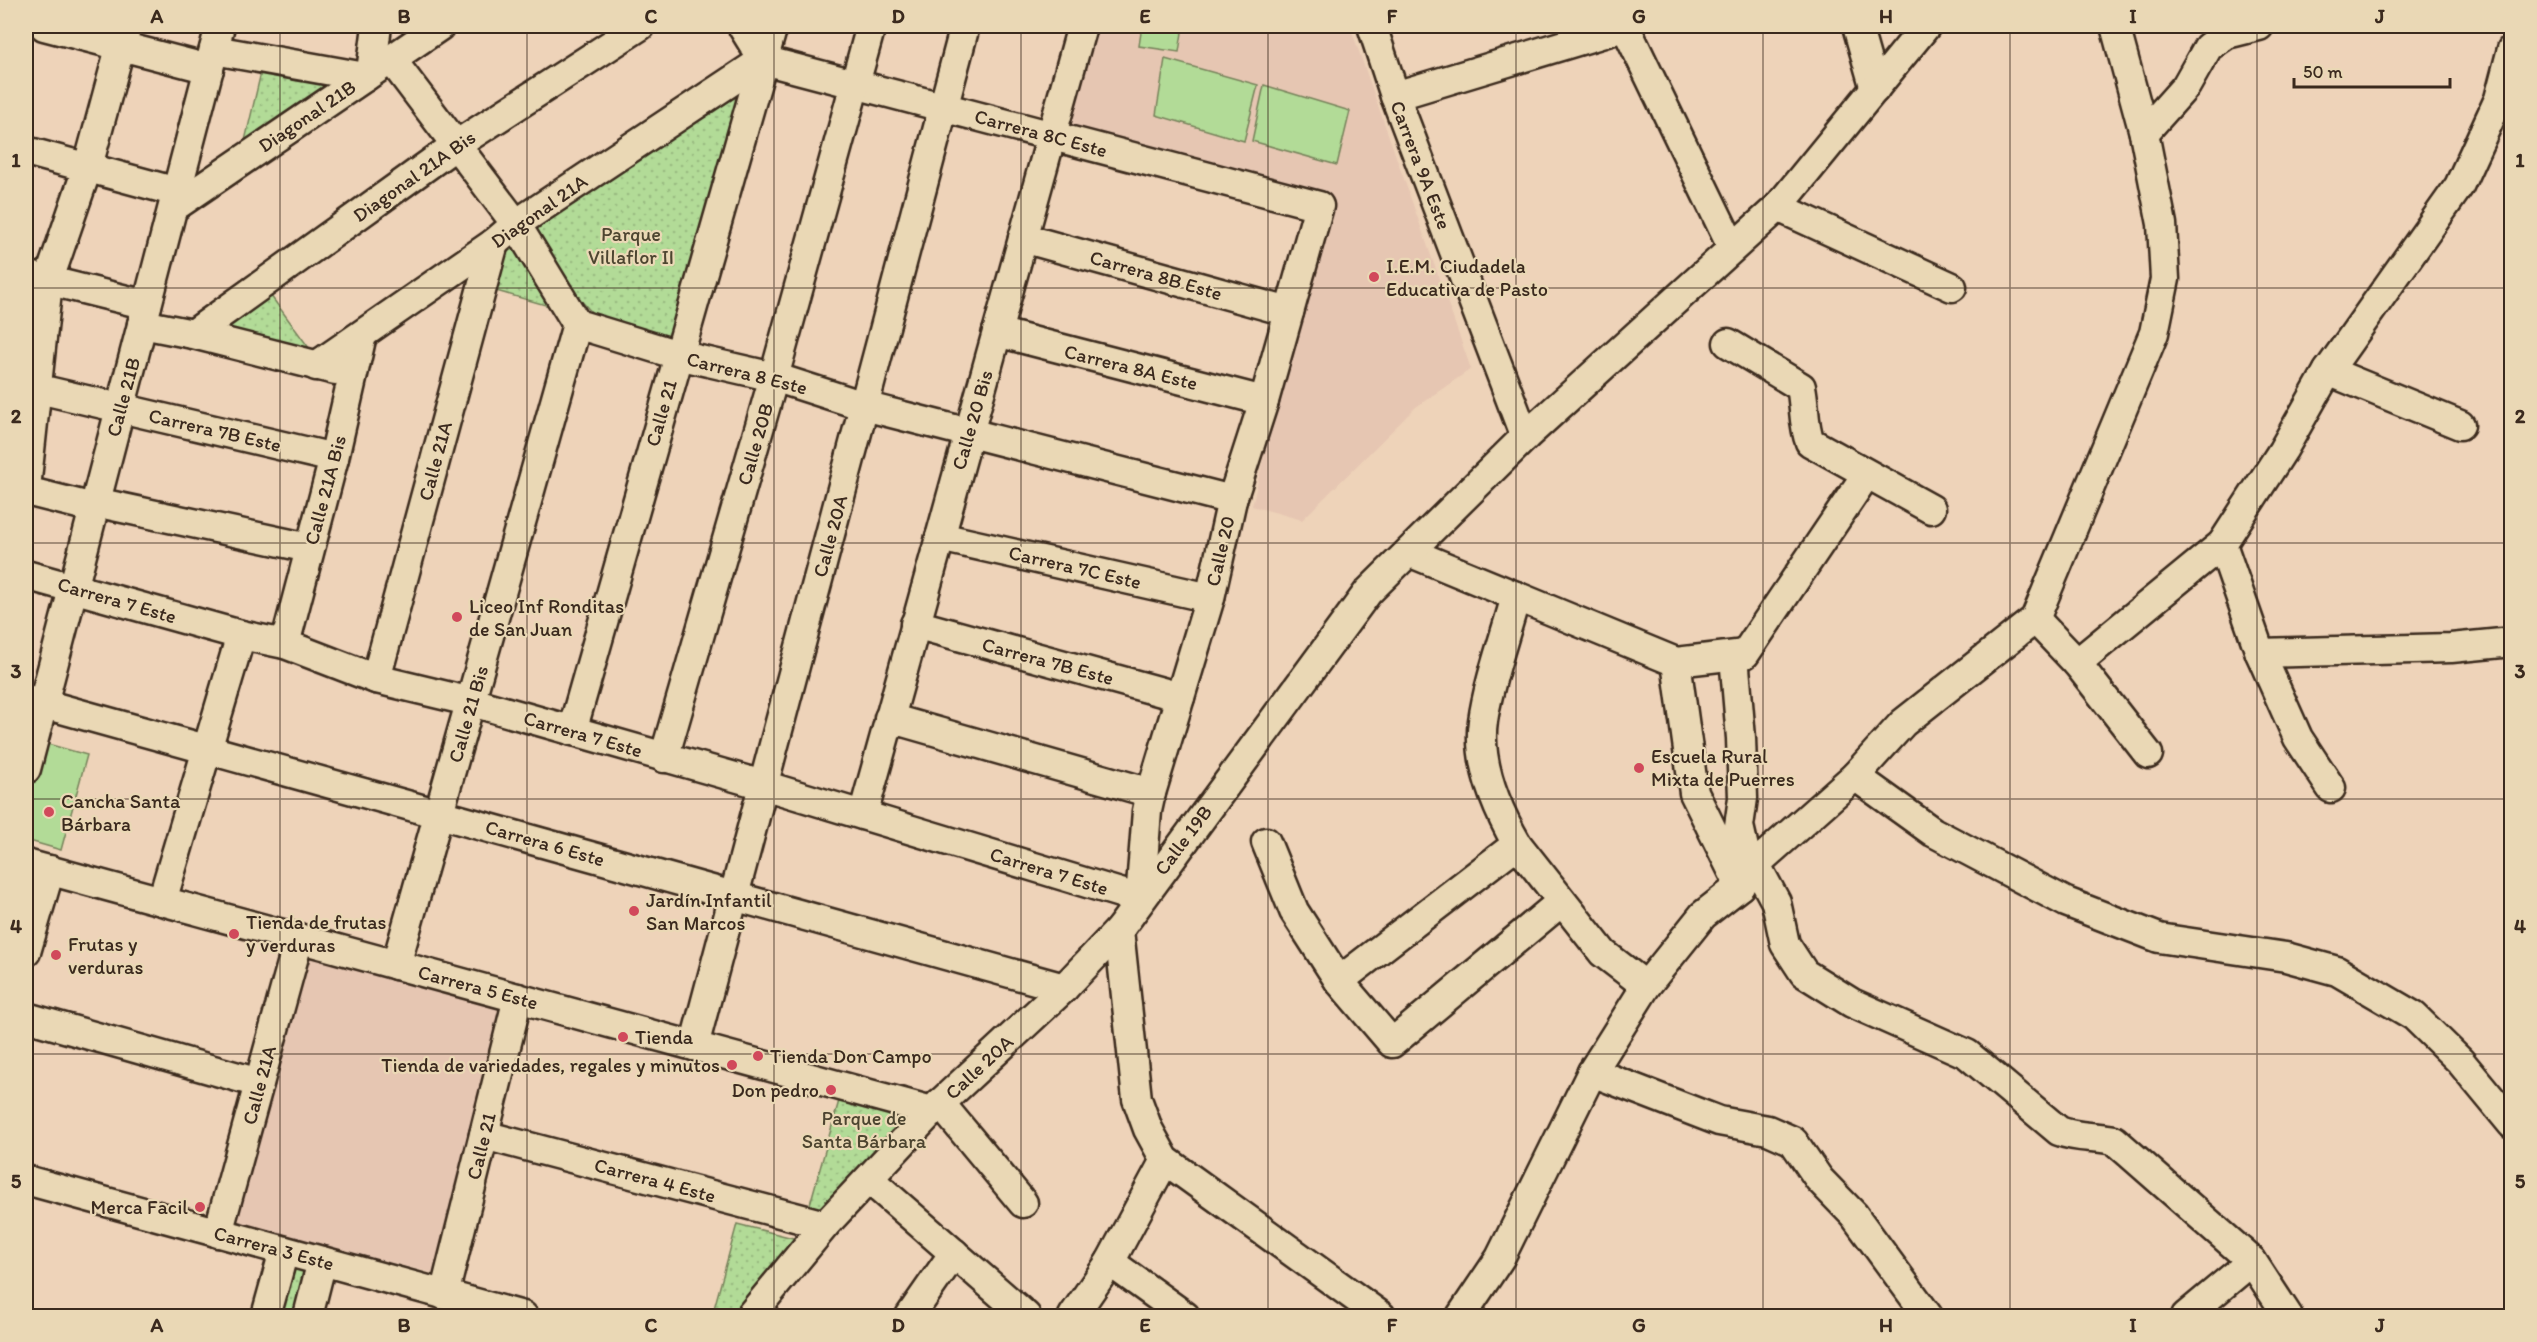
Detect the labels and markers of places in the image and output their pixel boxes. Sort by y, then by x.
place label: I.E.M. Ciudadela Educativa de Pasto [1386,254,1548,301]
marker: I.E.M. Ciudadela Educativa de Pasto [1367,270,1381,284]
place label: Liceo Inf Ronditas de San Juan [469,594,624,641]
marker: Liceo Inf Ronditas de San Juan [450,610,464,624]
place label: Escuela Rural Mixta de Puerres [1651,744,1795,791]
marker: Escuela Rural Mixta de Puerres [1632,761,1646,775]
place label: Cancha Santa Bárbara [61,789,181,836]
marker: Cancha Santa Bárbara [42,805,56,819]
place label: Jardín Infantil San Marcos [646,888,772,935]
marker: Jardín Infantil San Marcos [627,904,641,918]
place label: Tienda de frutas y verduras [246,910,387,957]
marker: Tienda de frutas y verduras [227,927,241,941]
place label: Frutas y verduras [68,932,143,979]
marker: Frutas y verduras [49,948,63,962]
place label: Tienda [635,1025,694,1049]
marker: Tienda [616,1030,630,1044]
place label: Tienda Don Campo [770,1044,932,1068]
marker: Tienda Don Campo [751,1049,765,1063]
place label: Tienda de variedades, regales y minutos [381,1053,720,1077]
marker: Tienda de variedades, regales y minutos [725,1058,739,1072]
place label: Don pedro [731,1078,819,1102]
marker: Don pedro [824,1083,838,1097]
place label: Merca Facil [90,1195,188,1219]
marker: Merca Facil [193,1200,207,1214]

